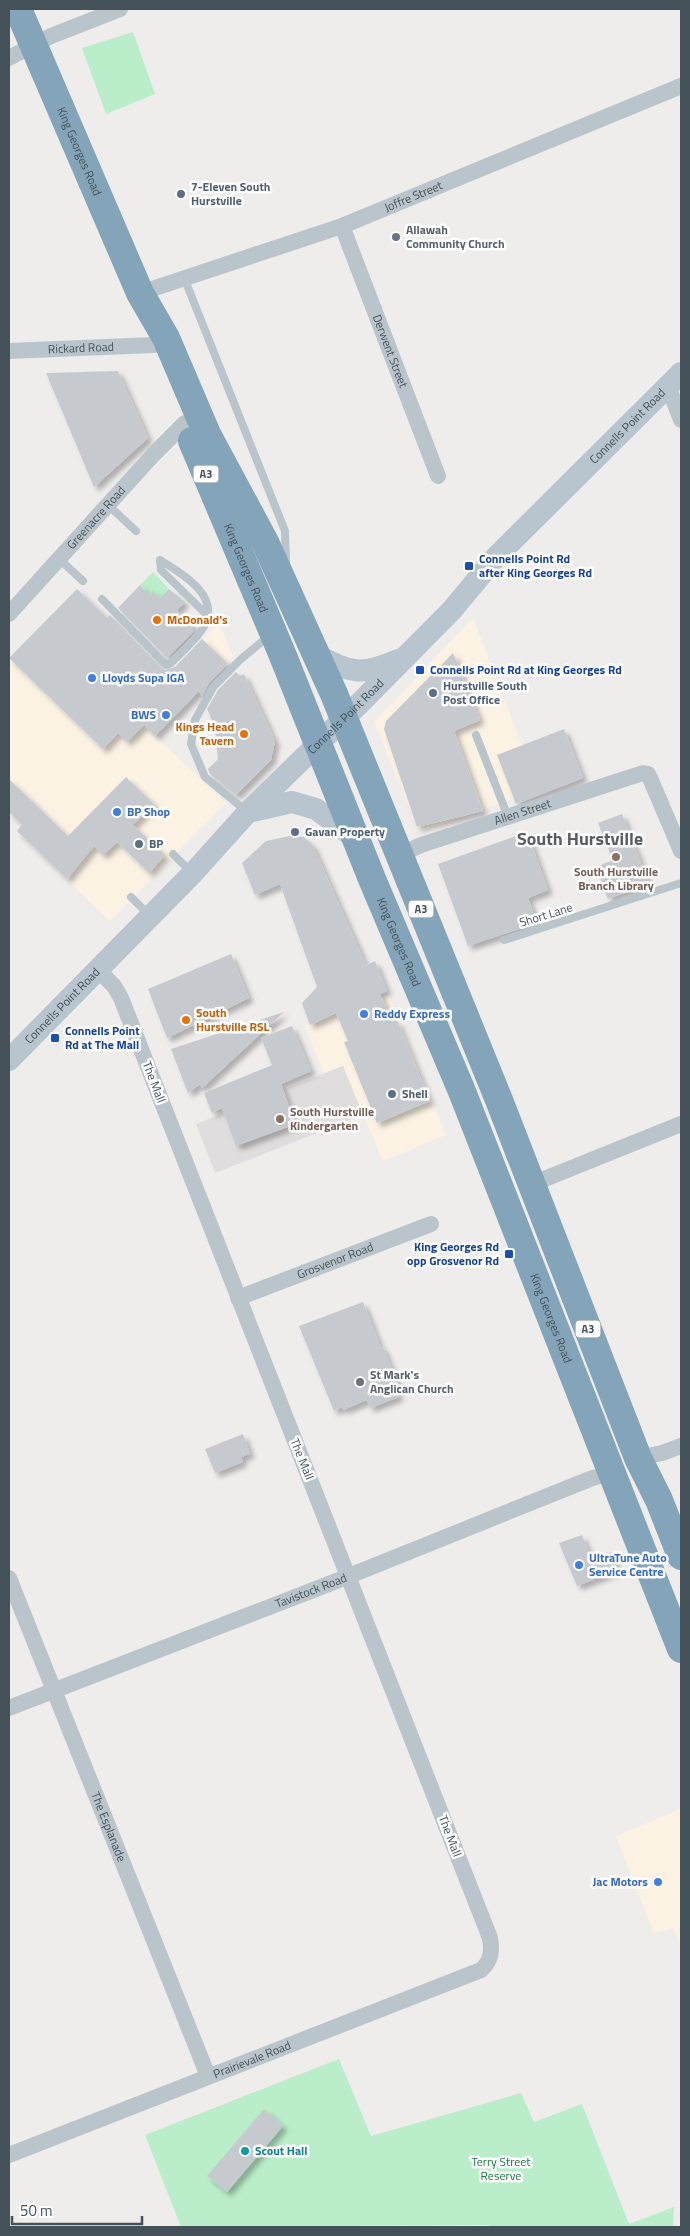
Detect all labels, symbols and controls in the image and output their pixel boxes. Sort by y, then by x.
street label: King Georges Road [52,104,107,199]
street label: Joffre Street [381,175,446,217]
place label: 7-Eleven South Hurstville [191,177,270,210]
marker: 7-Eleven South Hurstville [175,188,187,200]
place label: Allawah Community Church [406,220,505,253]
marker: Allawah Community Church [390,231,402,243]
street label: Derwent Street [368,311,414,391]
street label: Rickard Road [48,337,114,358]
street label: Connells Point Road [585,384,670,468]
road number: A3 [194,466,218,482]
street label: Greenacre Road [62,481,130,553]
street label: King Georges Road [219,520,274,615]
place label: Connells Point Rd after King Georges Rd [479,549,592,582]
marker: Connells Point Rd after King Georges Rd [463,560,475,572]
place label: McDonald's [167,610,228,629]
marker: McDonald's [151,614,163,626]
place label: Connells Point Rd at King Georges Rd [430,660,622,679]
marker: Connells Point Rd at King Georges Rd [414,664,426,676]
place label: Lloyds Supa IGA [102,668,185,687]
marker: Lloyds Supa IGA [86,672,98,684]
street label: Connells Point Road [303,674,388,758]
place label: Hurstville South Post Office [443,676,527,709]
marker: Hurstville South Post Office [427,687,439,699]
place label: BWS [131,705,156,724]
marker: BWS [160,709,172,721]
place label: Kings Head Tavern [176,717,234,750]
marker: Kings Head Tavern [238,728,250,740]
street label: Allen Street [492,793,554,830]
place label: BP Shop [127,802,171,821]
marker: BP Shop [111,806,123,818]
place label: Gavan Property [305,822,385,841]
district label: South Hurstville [517,825,643,852]
marker: Gavan Property [289,826,301,838]
place label: BP [149,834,163,853]
marker: BP [133,838,145,850]
marker: South Hurstville Branch Library [610,851,622,863]
place label: South Hurstville Branch Library [574,862,658,895]
street label: King Georges Road [372,894,426,989]
street label: Short Lane [517,897,575,932]
road number: A3 [408,901,434,918]
street label: Connells Point Road [20,963,104,1048]
place label: South Hurstville RSL [196,1003,270,1036]
place label: Reddy Express [374,1004,450,1023]
marker: Reddy Express [358,1008,370,1020]
marker: South Hurstville RSL [180,1014,192,1026]
place label: Connells Point Rd at The Mall [65,1021,140,1054]
marker: Connells Point Rd at The Mall [49,1032,61,1044]
street label: The Mall [138,1058,171,1105]
place label: Shell [402,1084,428,1103]
marker: Shell [386,1088,398,1100]
place label: South Hurstville Kindergarten [290,1102,374,1135]
marker: South Hurstville Kindergarten [274,1113,286,1125]
street label: Grosvenor Road [294,1237,376,1284]
place label: King Georges Rd opp Grosvenor Rd [407,1237,499,1270]
marker: King Georges Rd opp Grosvenor Rd [503,1248,515,1260]
street label: King Georges Road [525,1270,578,1366]
road number: A3 [576,1320,600,1338]
place label: St Mark's Anglican Church [370,1365,454,1398]
marker: St Mark's Anglican Church [354,1376,366,1388]
street label: The Mall [286,1435,319,1482]
place label: UltraTune Auto Service Centre [589,1548,667,1581]
marker: UltraTune Auto Service Centre [573,1559,585,1571]
street label: Tavistock Road [272,1568,350,1613]
street label: The Esplanade [86,1789,131,1864]
street label: The Mall [434,1812,467,1859]
place label: Jac Motors [593,1872,648,1891]
marker: Jac Motors [652,1876,664,1888]
street label: Prairievale Road [210,2036,293,2083]
place label: Scout Hall [255,2141,308,2160]
marker: Scout Hall [239,2145,251,2157]
park label: Terry Street Reserve [472,2152,531,2185]
scale bar [12,2194,142,2226]
text: 50 m [20,2199,53,2222]

